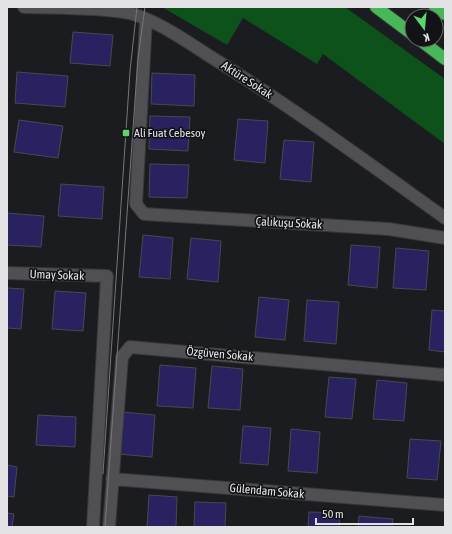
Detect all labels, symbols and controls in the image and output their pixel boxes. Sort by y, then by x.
north arrow [404,8,444,48]
text: K [422,31,431,44]
street label: Aktüre Sokak [219,58,276,102]
place label: Ali Fuat Cebesoy [134,126,205,140]
marker: Ali Fuat Cebesoy [121,128,131,138]
street label: Çalıkuşu Sokak [255,214,323,232]
street label: Umay Sokak [29,267,85,283]
street label: Özgüven Sokak [186,344,255,364]
street label: Gülendam Sokak [229,481,306,501]
scale bar [316,500,413,526]
text: 50 m [322,507,344,521]

